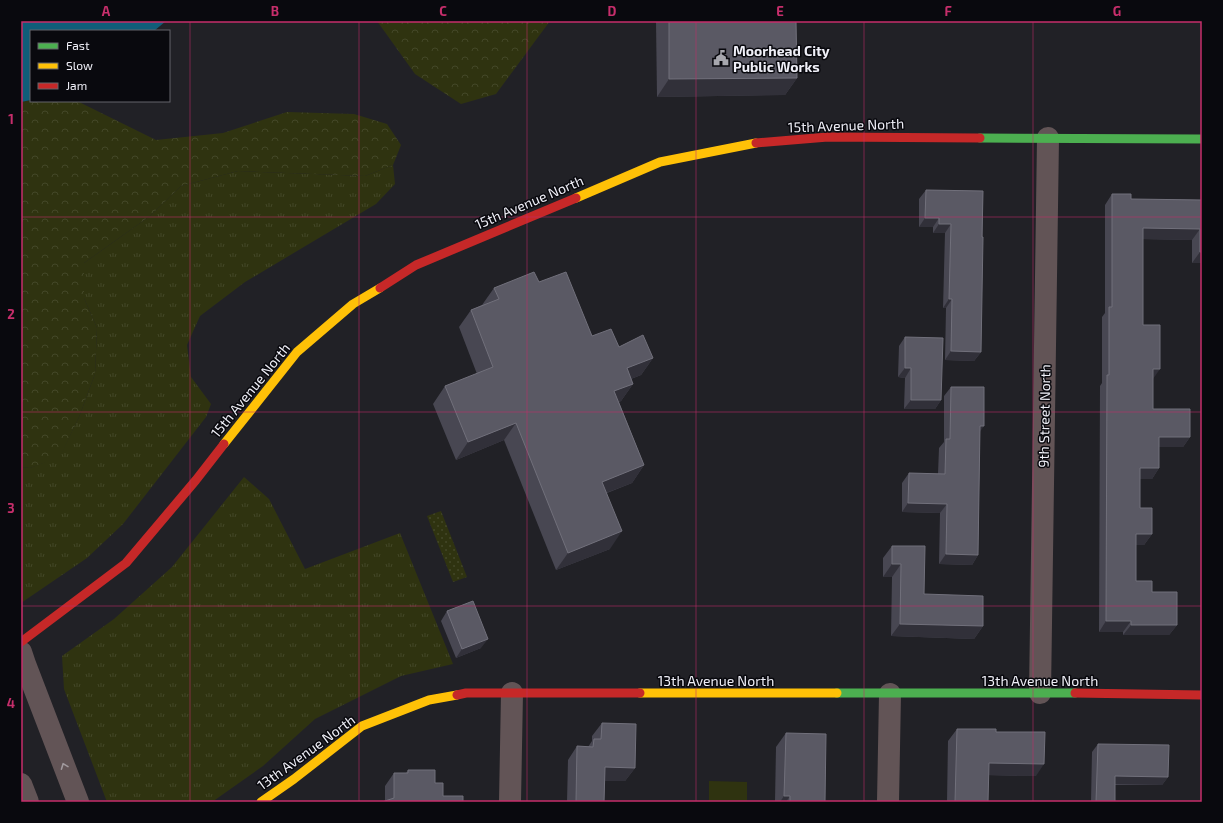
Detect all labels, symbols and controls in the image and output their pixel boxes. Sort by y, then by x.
text: A [102,3,111,19]
text: B [271,3,279,19]
text: C [439,3,447,19]
text: D [608,3,617,19]
text: E [776,3,784,19]
text: F [944,3,952,19]
text: G [1113,3,1121,19]
legend [30,30,170,102]
text: Fast [66,38,90,52]
place label: Moorhead City Public Works [733,42,830,75]
public building icon: Moorhead City Public Works [712,49,730,67]
text: Slow [66,58,93,72]
text: Jam [66,78,87,92]
text: 1 [8,111,14,127]
street label: 15th Avenue North [788,114,904,136]
street label: 15th Avenue North [472,171,586,233]
text: 2 [7,306,15,322]
street label: 15th Avenue North [207,339,293,441]
street label: 9th Street North [1035,364,1053,468]
text: 3 [7,500,15,516]
street label: 13th Avenue North [658,672,774,689]
street label: 13th Avenue North [982,672,1098,689]
text: 4 [7,695,15,711]
street label: 13th Avenue North [254,711,358,793]
one-way arrow [61,762,69,769]

